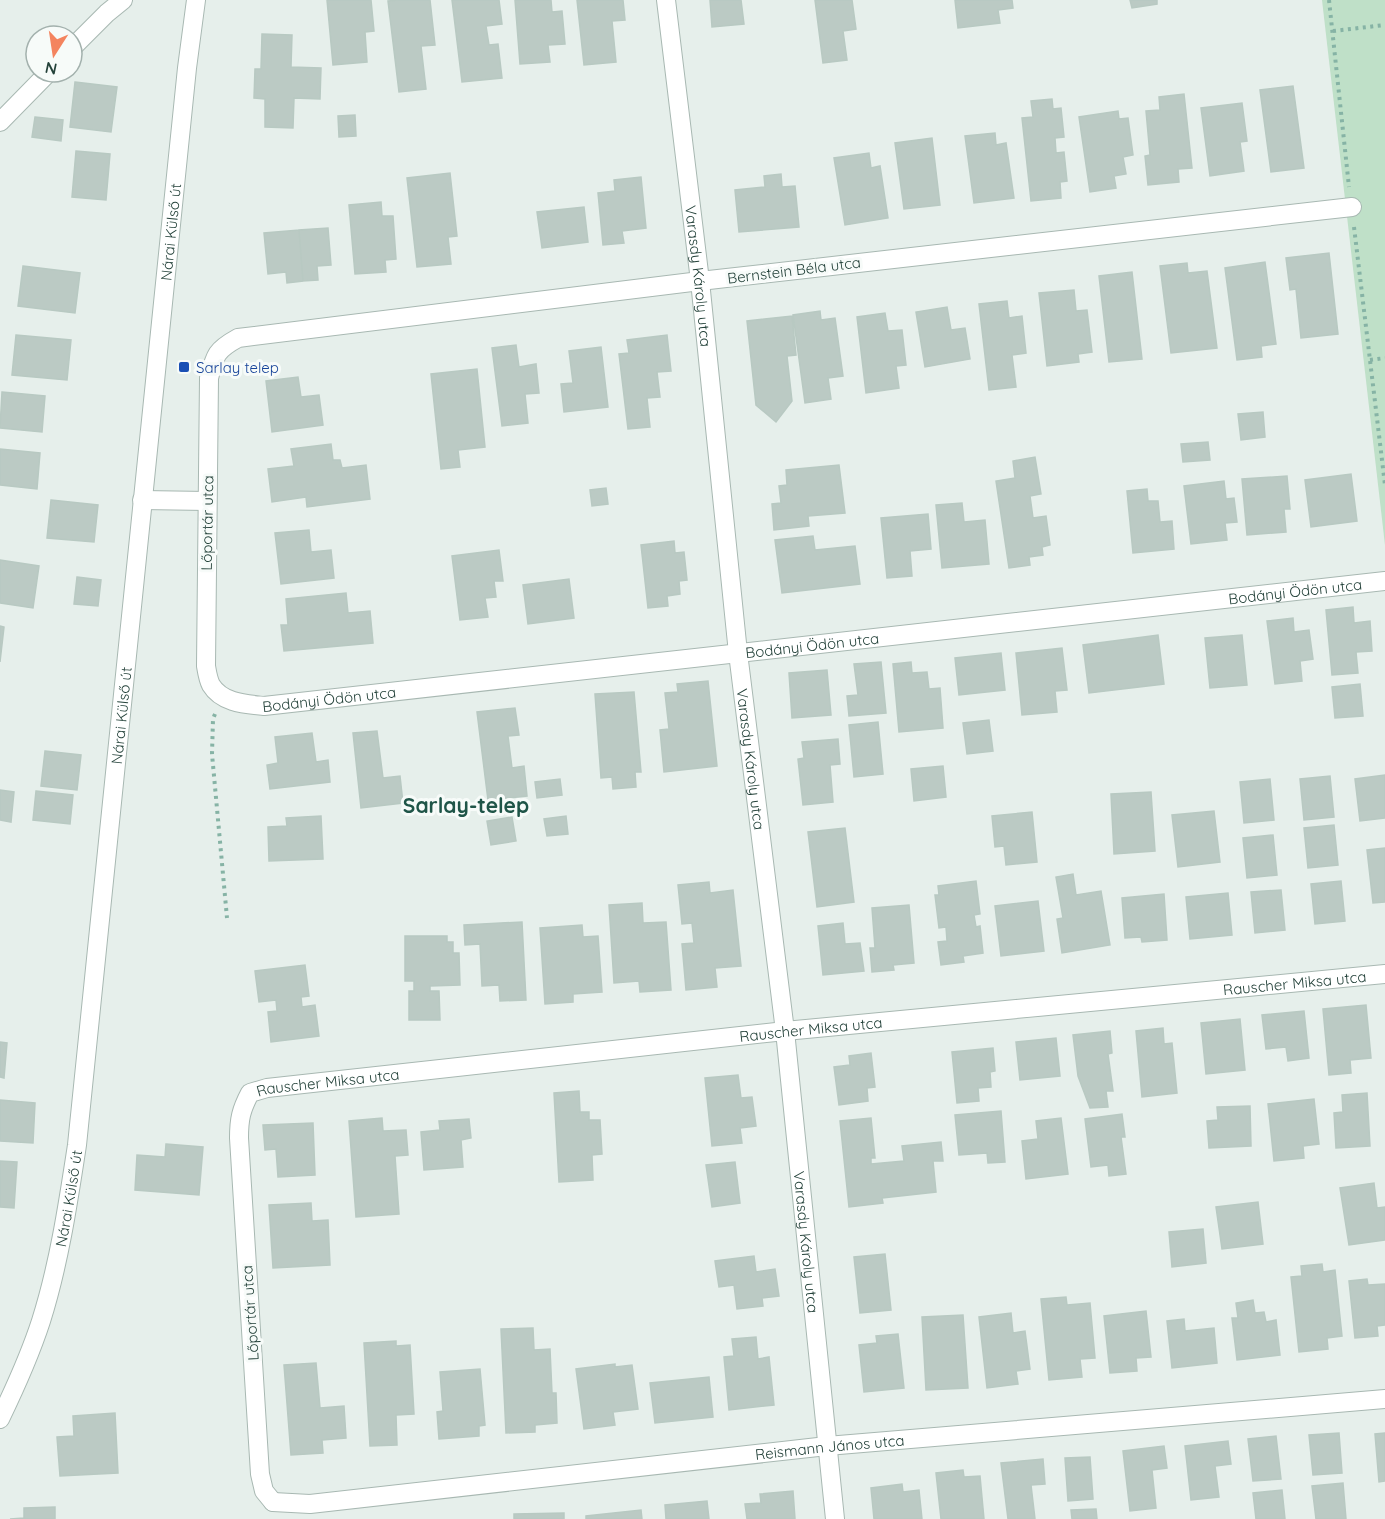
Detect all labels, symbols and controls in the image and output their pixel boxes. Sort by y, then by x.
north arrow [24,24,84,84]
text: N [43,58,59,80]
street label: Nárai Külső út [156,182,185,282]
street label: Varasdy Károly utca [681,204,716,348]
street label: Bernstein Béla utca [726,252,862,288]
place label: Sarlay telep [196,358,279,377]
marker: Sarlay telep [177,360,191,374]
street label: Lőportár utca [197,475,217,571]
street label: Bodányi Ödön utca [1227,574,1363,608]
street label: Bodányi Ödön utca [744,628,880,662]
street label: Nárai Külső út [106,666,135,765]
street label: Bodányi Ödön utca [261,682,397,716]
street label: Varasdy Károly utca [733,687,769,831]
district label: Sarlay-telep [403,792,529,818]
street label: Rauscher Miksa utca [1222,966,1367,999]
street label: Rauscher Miksa utca [738,1012,883,1045]
street label: Rauscher Miksa utca [254,1064,400,1100]
street label: Nárai Külső út [51,1149,86,1248]
street label: Varasdy Károly utca [790,1170,823,1314]
street label: Lőportár utca [237,1265,263,1361]
street label: Reismann János utca [754,1430,905,1464]

